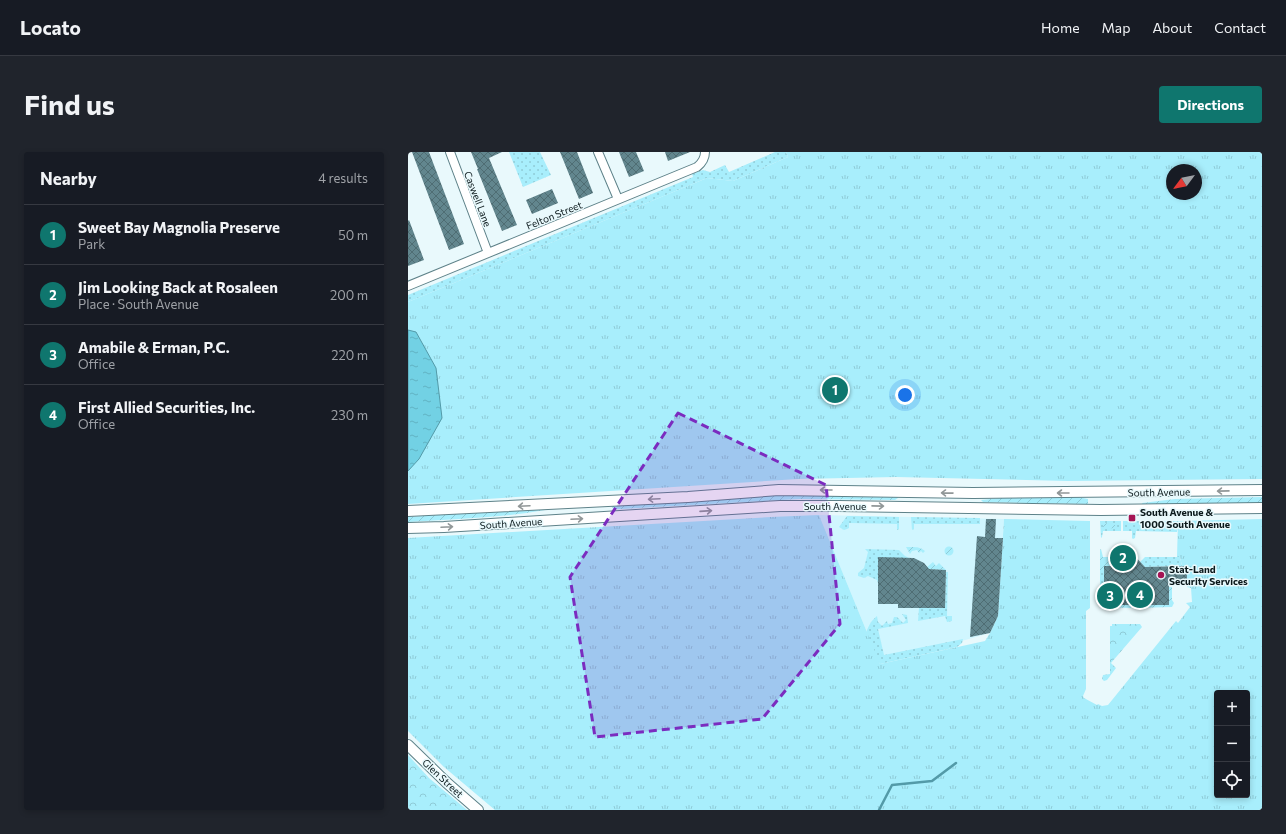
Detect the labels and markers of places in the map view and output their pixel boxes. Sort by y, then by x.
pin: 1 [822,375,848,405]
place label: South Avenue & 1000 South Avenue [1140,506,1230,530]
marker: South Avenue & 1000 South Avenue [1127,513,1137,523]
pin: 2 [1110,543,1136,573]
place label: Stat-Land Security Services [1169,563,1248,587]
marker: Stat-Land Security Services [1156,570,1166,580]
pin: 4 [1127,580,1153,610]
pin: 3 [1097,581,1123,611]

